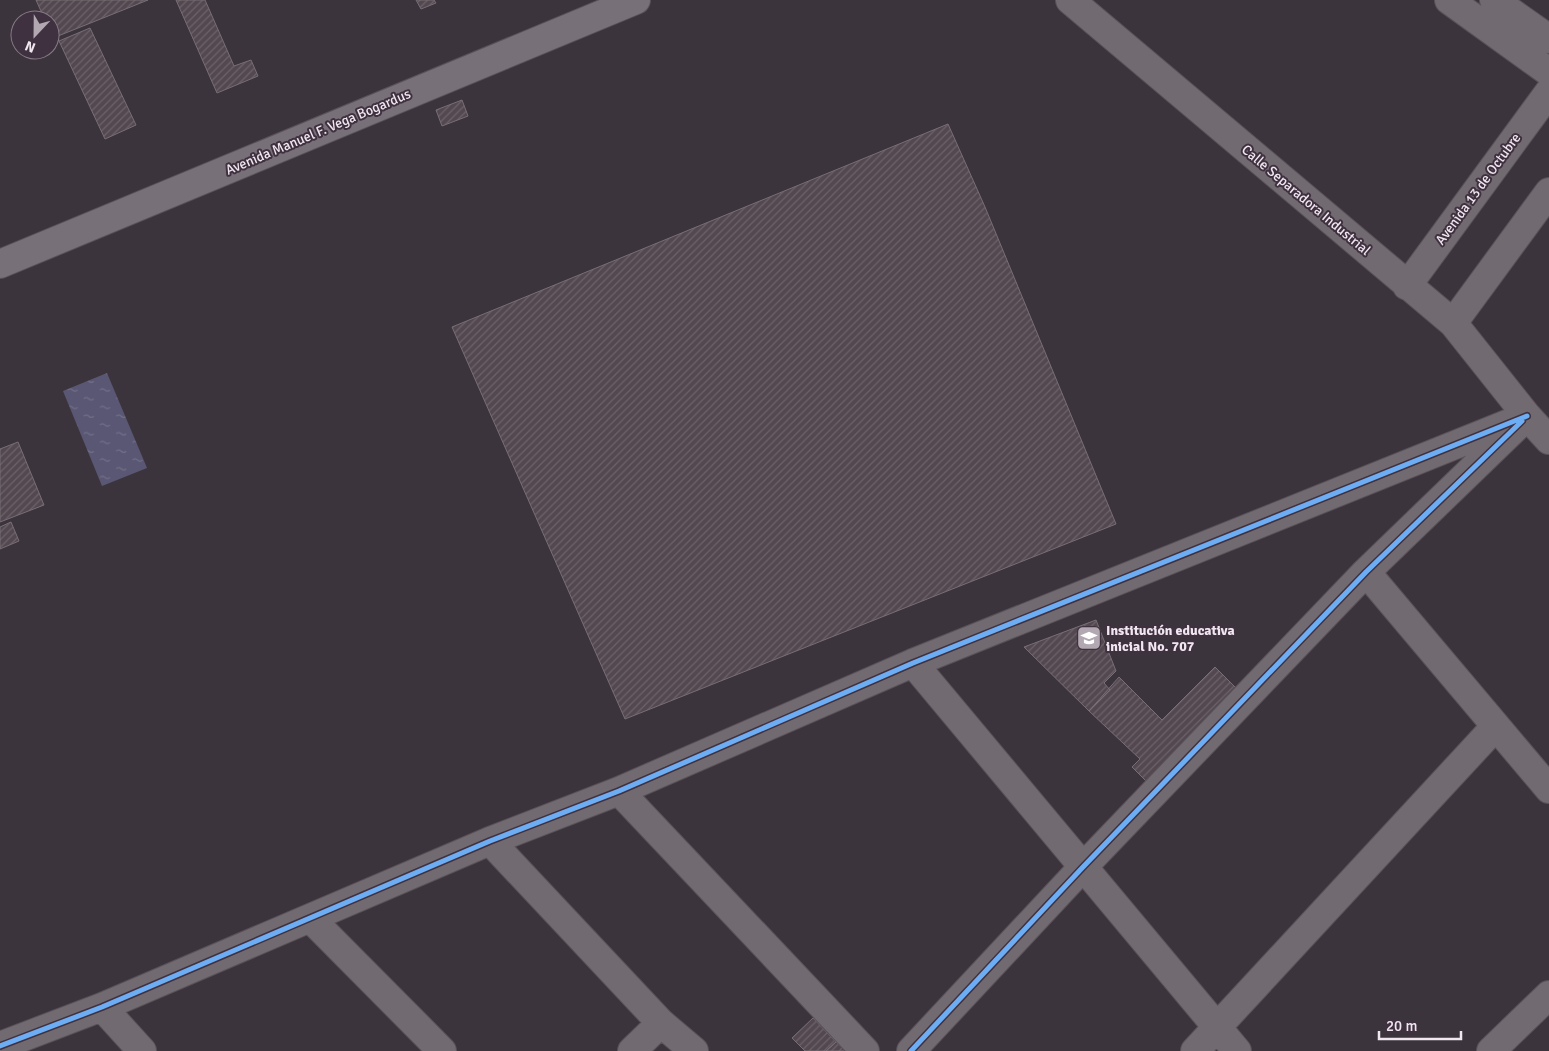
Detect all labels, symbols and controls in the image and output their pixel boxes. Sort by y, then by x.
north arrow [10,10,60,60]
text: N [23,37,38,56]
street label: Avenida Manuel F. Vega Bogardus [223,85,413,179]
street label: Avenida 13 de Octubre [1432,130,1524,248]
street label: Calle Separadora Industrial [1238,141,1374,259]
place label: Institución educativa inicial No. 707 [1106,622,1235,655]
school or university icon: Institución educativa inicial No. 707 [1076,625,1102,651]
scale bar [1379,1008,1462,1040]
text: 20 m [1386,1017,1417,1035]

